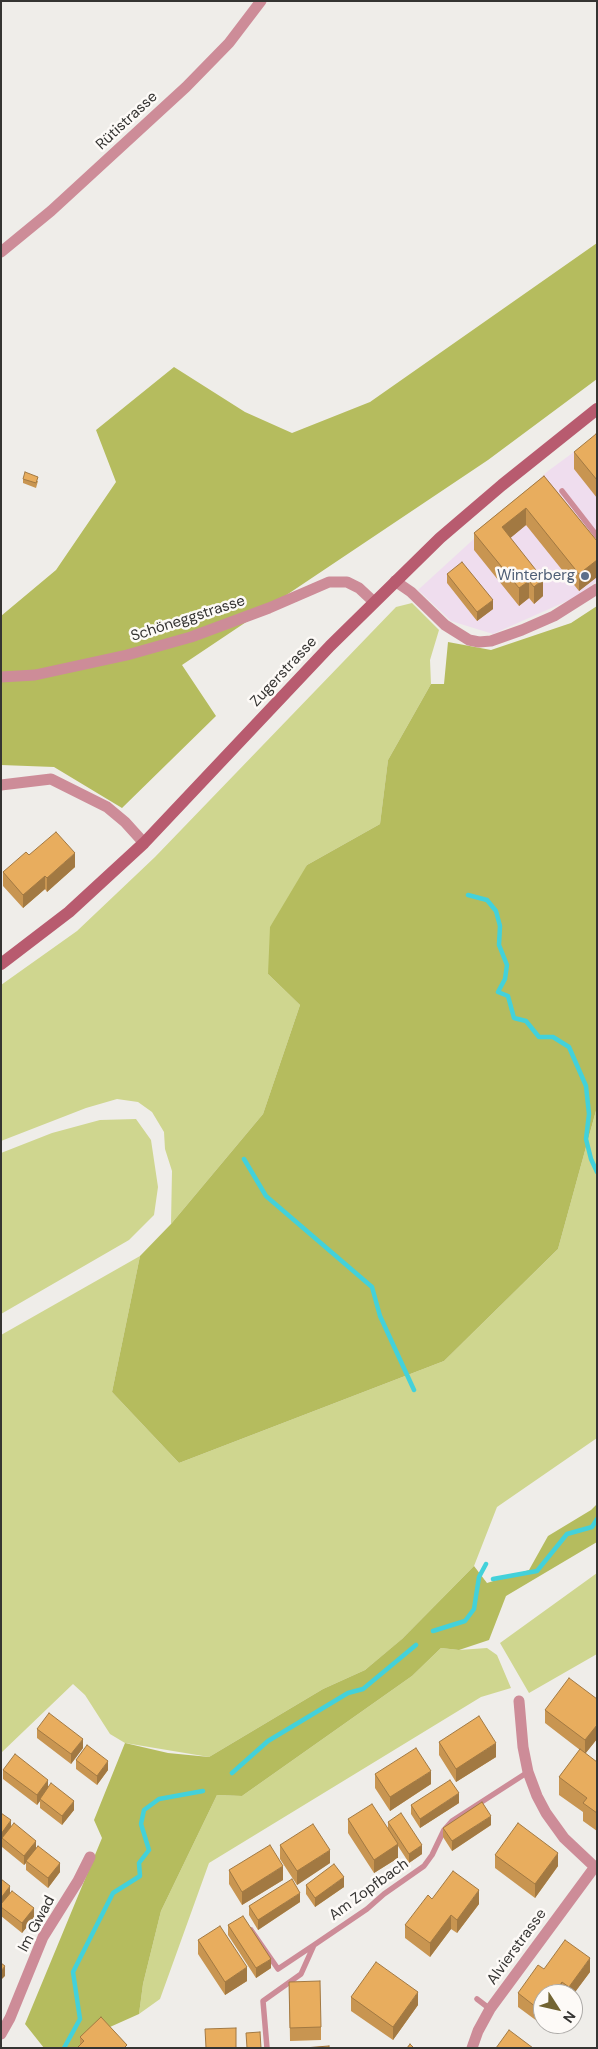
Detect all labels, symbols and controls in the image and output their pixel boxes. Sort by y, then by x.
street label: Rütistrasse [93,88,161,154]
place label: Winterberg [497,567,575,585]
marker: Winterberg [579,570,591,582]
street label: Schöneggstrasse [129,592,247,646]
street label: Zugerstrasse [247,633,321,711]
street label: Am Zopfbach [326,1855,412,1925]
street label: Im Gwad [15,1893,59,1955]
street label: Alvierstrasse [483,1906,551,1988]
north arrow [533,1984,583,2034]
text: N [559,2008,580,2026]

